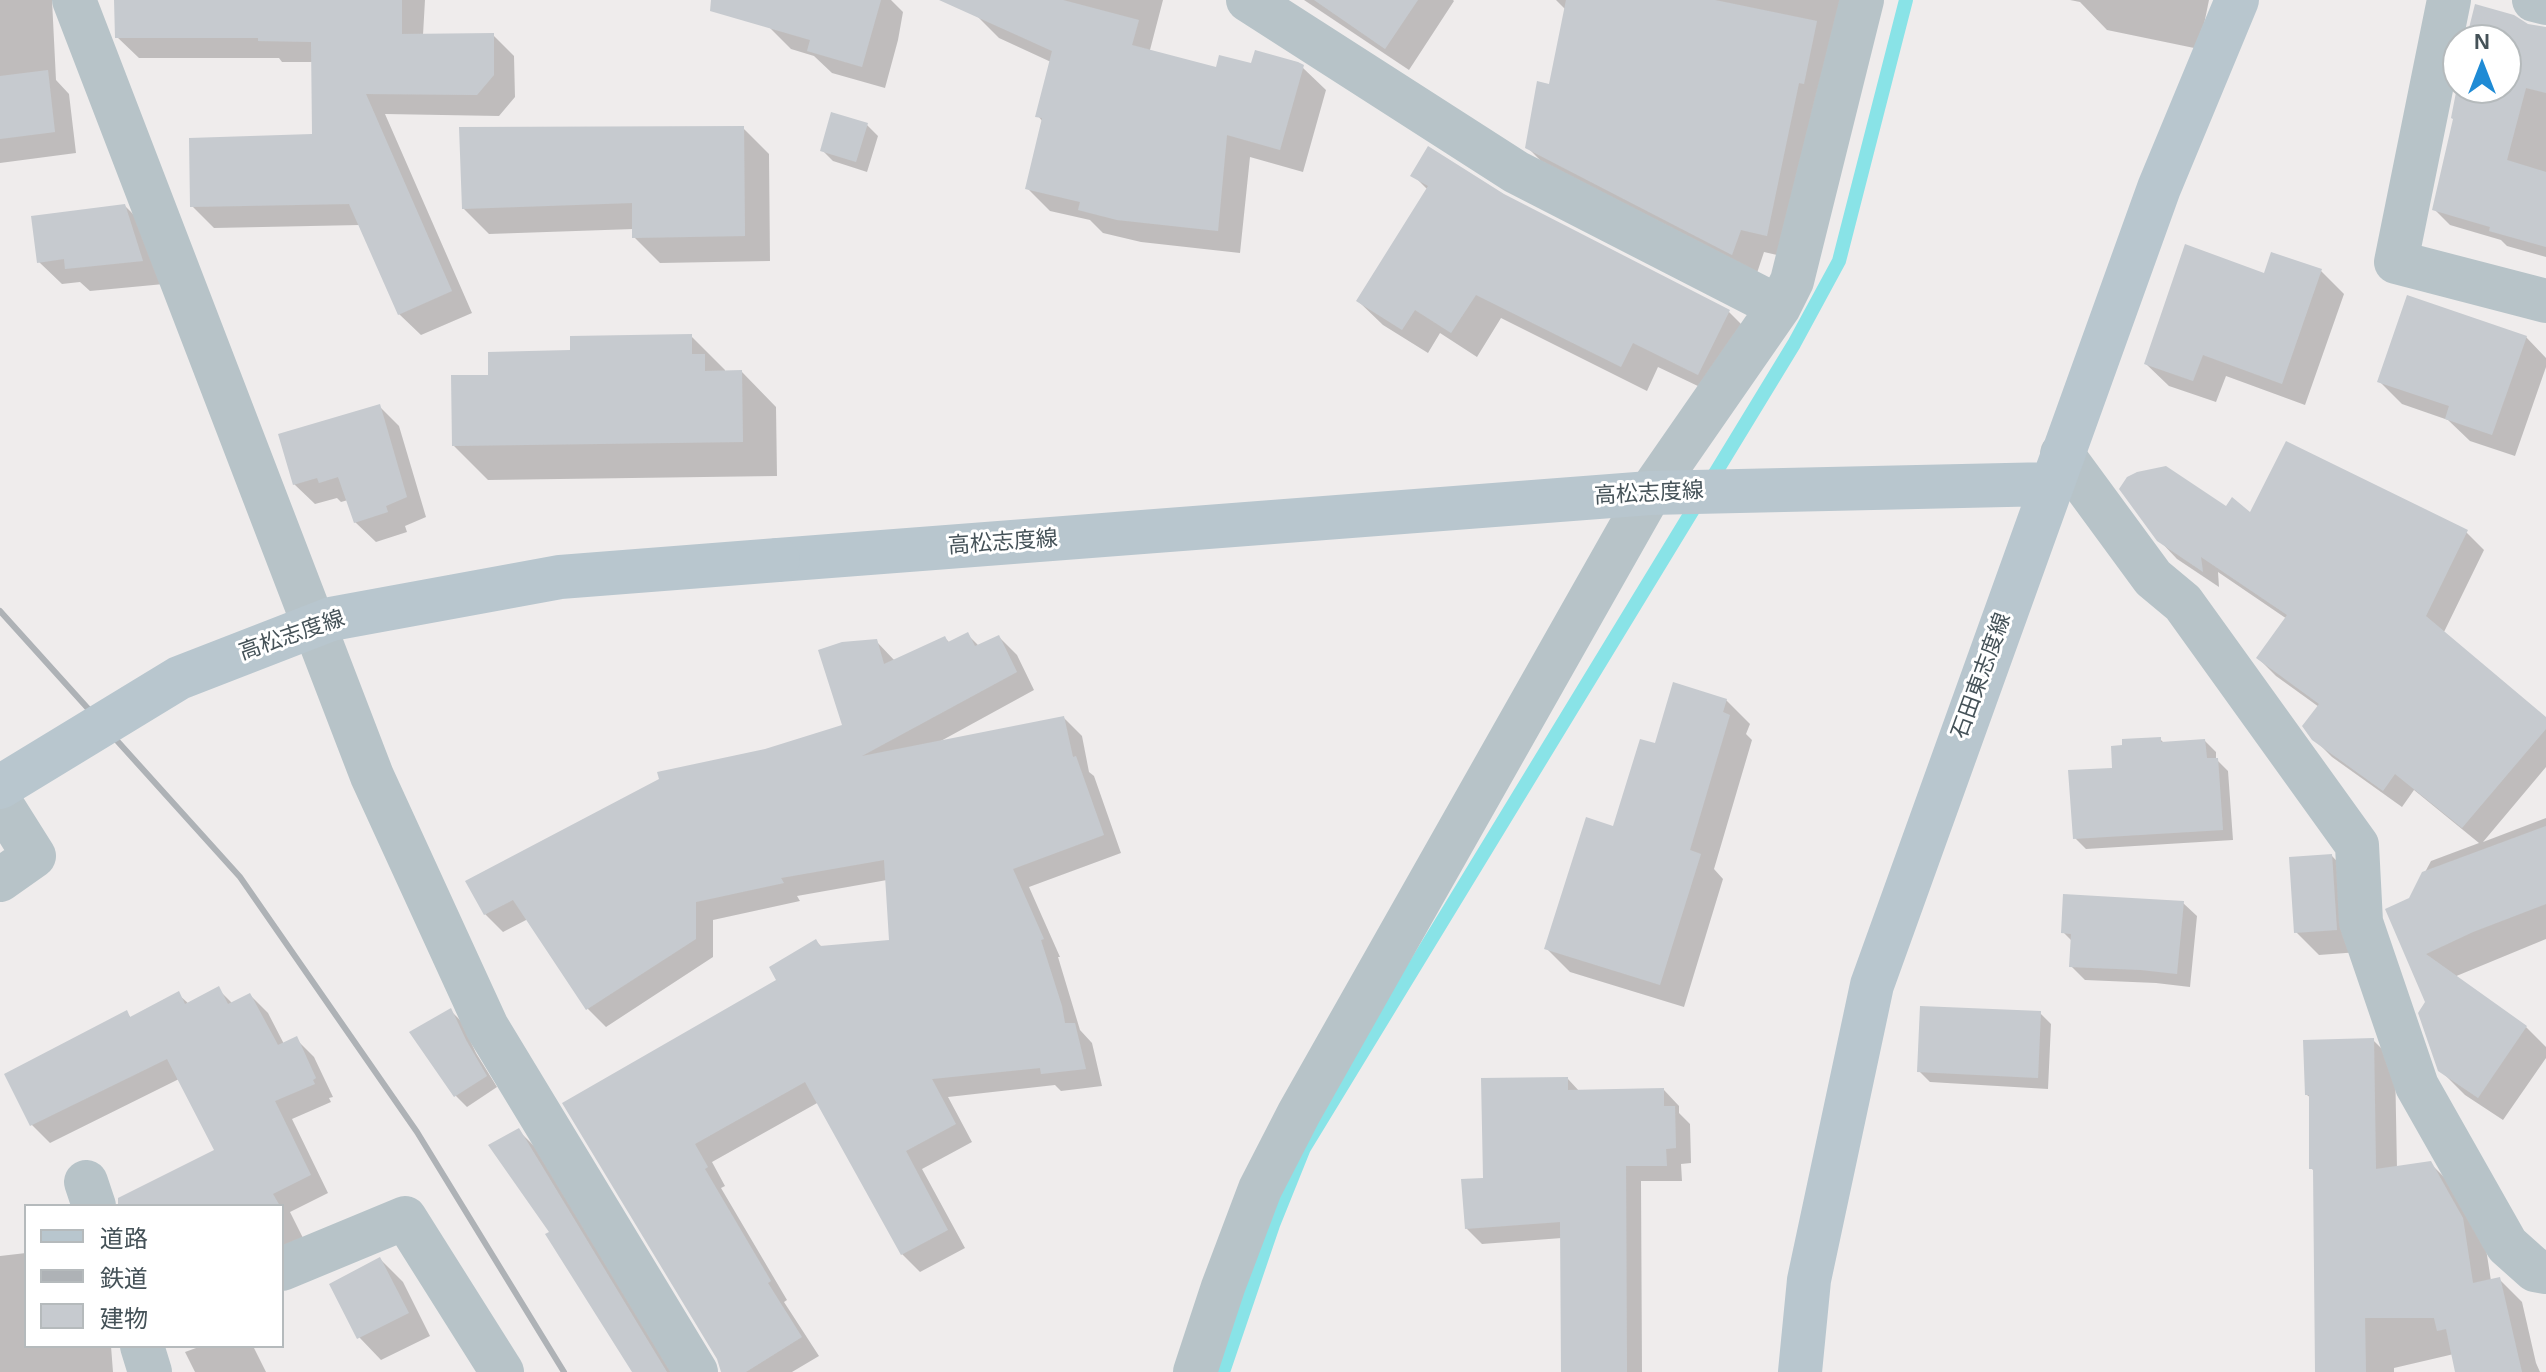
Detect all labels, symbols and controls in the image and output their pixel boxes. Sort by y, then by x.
north arrow [2442,24,2522,104]
text: N [2474,29,2490,54]
street label: 高松志度線 [1593,478,1705,510]
street label: 高松志度線 [947,526,1059,560]
street label: 高松志度線 [236,606,348,666]
street label: 石田東志度線 [1947,609,2017,743]
legend [24,1204,284,1348]
text: 道路 [100,1225,148,1252]
text: 鉄道 [100,1265,148,1292]
text: 建物 [100,1305,148,1332]

